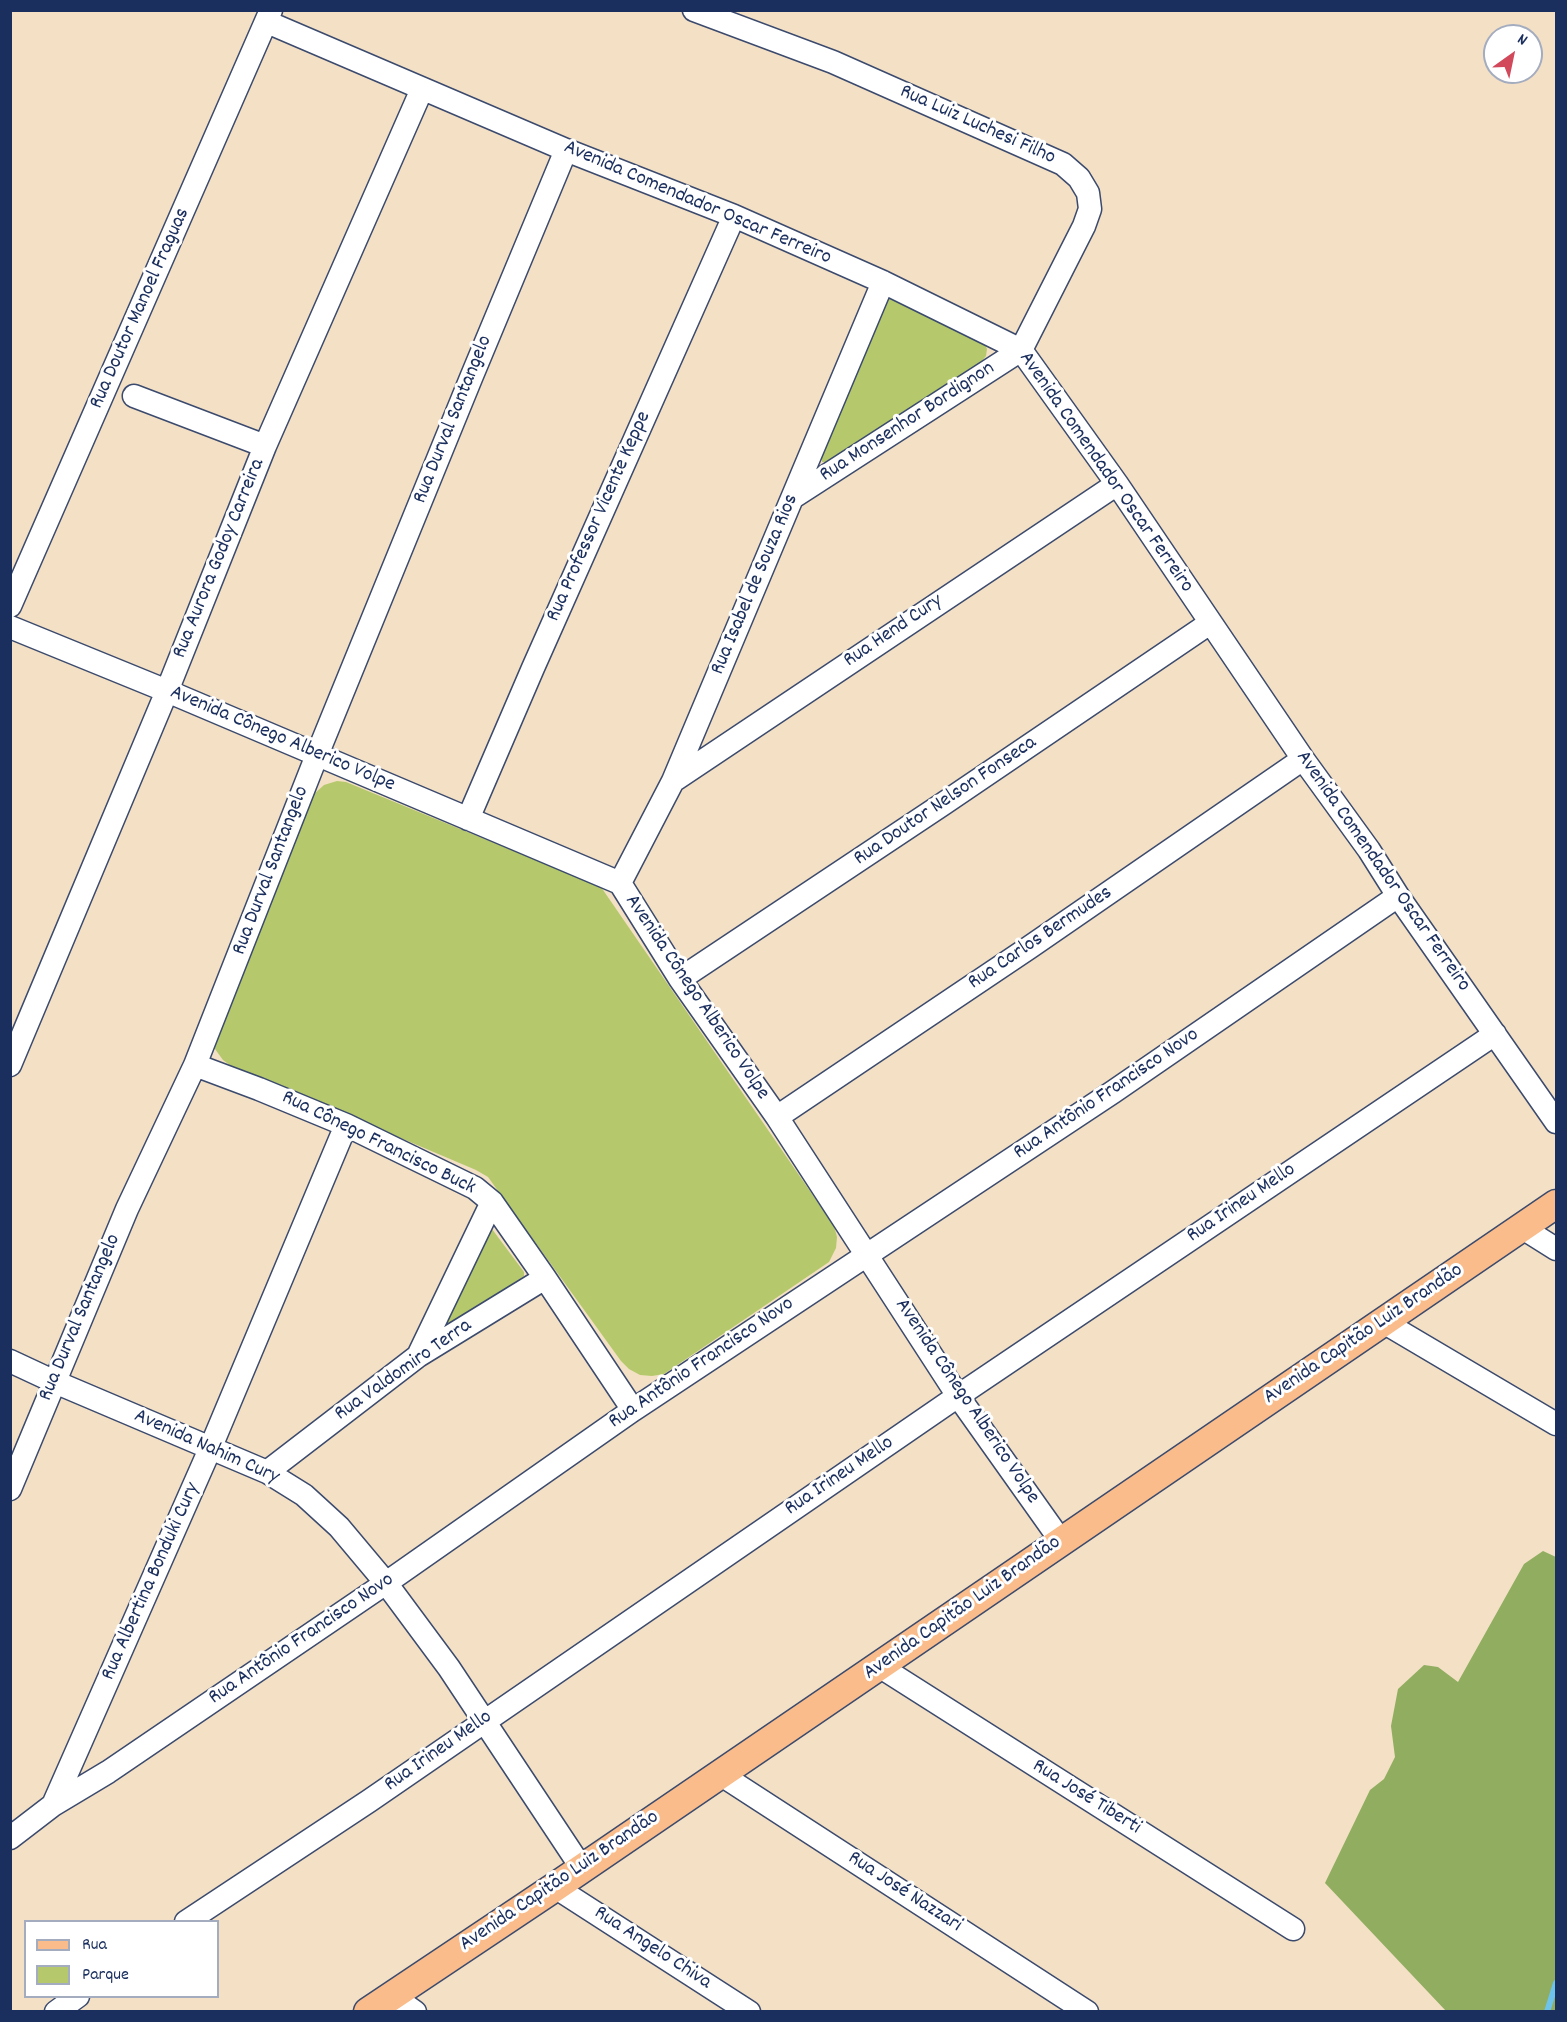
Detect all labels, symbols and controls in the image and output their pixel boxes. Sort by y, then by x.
north arrow [1483,24,1543,84]
text: N [1512,28,1532,52]
street label: Rua Luiz Luchesi Filho [895,80,1059,172]
street label: Avenida Comendador Oscar Ferreiro [559,136,835,272]
street label: Rua Doutor Manoel Fraguas [85,205,197,413]
street label: Rua Durval Santangelo [409,332,499,508]
street label: Avenida Comendador Oscar Ferreiro [1012,348,1198,598]
street label: Rua Monsenhor Bordignon [816,357,1000,489]
street label: Rua Professor Vicente Keppe [542,408,658,626]
street label: Rua Aurora Godoy Carreira [168,456,272,662]
street label: Rua Isabel de Souza Rios [707,491,805,679]
street label: Rua Hend Cury [840,590,948,674]
street label: Avenida Cônego Alberico Volpe [166,681,398,799]
street label: Rua Doutor Nelson Fonseca [850,731,1042,873]
street label: Avenida Comendador Oscar Ferreiro [1289,747,1475,997]
street label: Rua Durval Santangelo [228,783,316,959]
street label: Rua Carlos Bermudes [964,881,1118,997]
street label: Avenida Cônego Alberico Volpe [618,891,774,1105]
street label: Rua Antônio Francisco Novo [1010,1024,1204,1166]
street label: Rua Cônego Francisco Buck [277,1086,479,1202]
street label: Rua Irineu Mello [1183,1158,1301,1250]
street label: Rua Durval Santangelo [34,1231,128,1405]
street label: Avenida Capitão Luiz Brandão [1260,1259,1468,1411]
street label: Rua Antônio Francisco Novo [605,1293,799,1435]
street label: Avenida Cônego Alberico Volpe [888,1295,1044,1509]
street label: Rua Valdomiro Terra [331,1314,477,1428]
street label: Avenida Nahim Cury [130,1405,282,1491]
street label: Rua Irineu Mello [781,1431,899,1523]
street label: Rua Albertina Bonduki Cury [97,1479,207,1685]
street label: Avenida Capitão Luiz Brandão [860,1531,1066,1687]
street label: Rua Antônio Francisco Novo [205,1569,399,1711]
street label: Rua Irineu Mello [380,1706,498,1798]
street label: Rua José Tiberti [1027,1755,1145,1841]
street label: Avenida Capitão Luiz Brandão [456,1806,664,1958]
street label: Rua José Nazzari [842,1847,966,1939]
street label: Rua Angelo Chiva [588,1902,716,1996]
legend [24,1920,219,1998]
text: Rua [82,1933,107,1958]
text: Parque [82,1963,129,1988]

